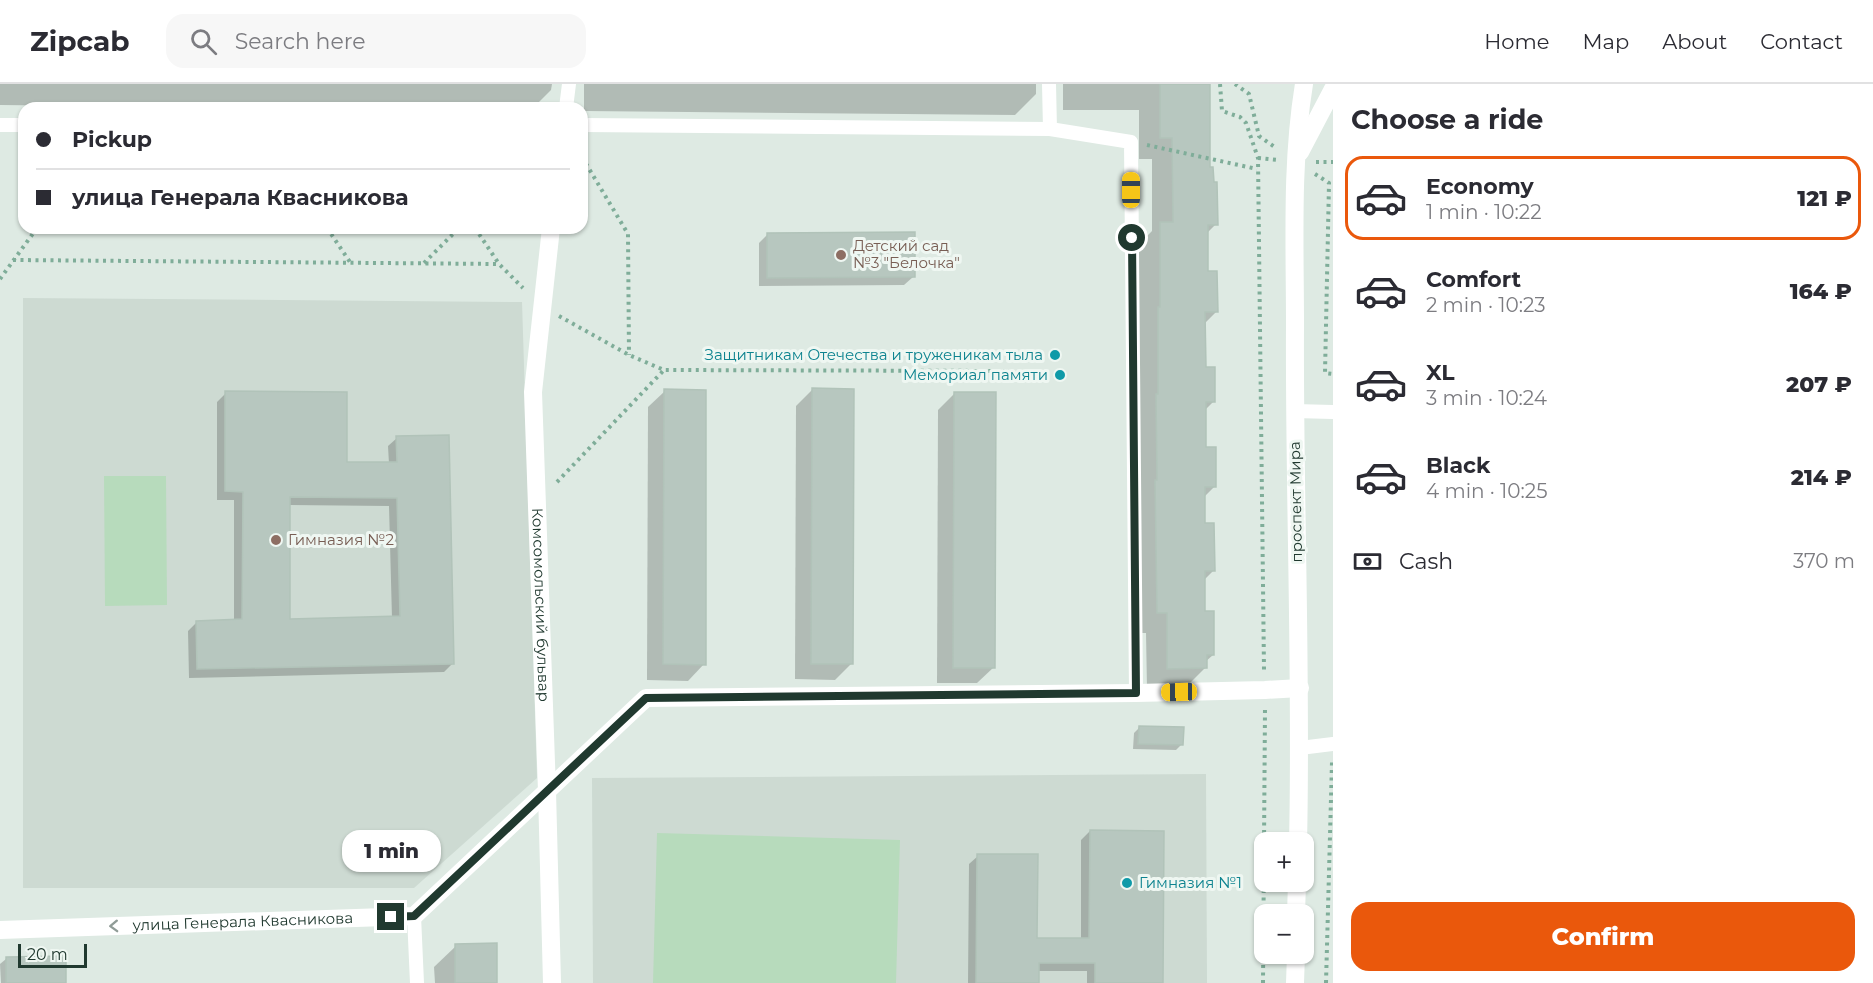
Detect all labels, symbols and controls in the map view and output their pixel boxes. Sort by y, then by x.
search box [166,14,586,68]
text: Zipcab [30,24,130,58]
icon: search [187,25,220,58]
text: Search here [235,28,366,55]
text: Home [1484,29,1549,54]
text: Map [1582,29,1629,54]
text: About [1662,29,1727,54]
text: Contact [1760,29,1843,54]
text: Choose a ride [1351,103,1543,136]
text: Pickup [72,126,152,153]
icon: car [1354,171,1408,225]
car [1122,172,1140,208]
text: Economy [1426,173,1534,200]
text: улица Генерала Квасникова [72,184,409,211]
text: 121 ₽ [1797,185,1852,212]
text: 1 min · 10:22 [1426,200,1542,224]
route start [1118,224,1145,251]
place label: Детский сад №3 "Белочка" [853,236,960,272]
marker: Детский сад №3 "Белочка" [834,248,848,262]
icon: car [1354,264,1408,318]
text: Comfort [1426,266,1521,293]
text: 164 ₽ [1790,278,1852,305]
text: 2 min · 10:23 [1426,293,1546,317]
place label: Защитникам Отечества и труженикам тыла [705,345,1043,364]
marker: Защитникам Отечества и труженикам тыла [1048,348,1062,362]
icon: car [1354,357,1408,411]
text: XL [1426,359,1455,386]
place label: Мемориал памяти [903,365,1048,384]
marker: Мемориал памяти [1053,368,1067,382]
text: 207 ₽ [1786,371,1852,398]
text: 3 min · 10:24 [1426,386,1547,410]
street label: проспект Мира [1285,441,1306,563]
icon: car [1354,450,1408,504]
text: Black [1426,452,1490,479]
text: 214 ₽ [1791,464,1852,491]
text: 4 min · 10:25 [1426,479,1547,503]
street label: Комсомольский бульвар [528,507,554,702]
place label: Гимназия №2 [288,530,394,549]
marker: Гимназия №2 [269,533,283,547]
icon: cash [1351,545,1384,578]
text: Cash [1399,548,1453,575]
text: 370 m [1793,549,1855,573]
car [1161,683,1197,701]
callout: 1 min [342,830,440,872]
map controls [1254,832,1314,964]
button: + [1254,832,1314,892]
text: 1 min [364,839,419,863]
place label: Гимназия №1 [1139,873,1242,892]
marker: Гимназия №1 [1120,876,1134,890]
button: Confirm [1351,902,1855,971]
route end [377,903,404,930]
button: − [1254,904,1314,964]
street label: улица Генерала Квасникова [131,908,353,935]
one-way arrow [109,920,118,932]
scale bar [18,941,87,968]
text: 20 m [27,945,68,964]

